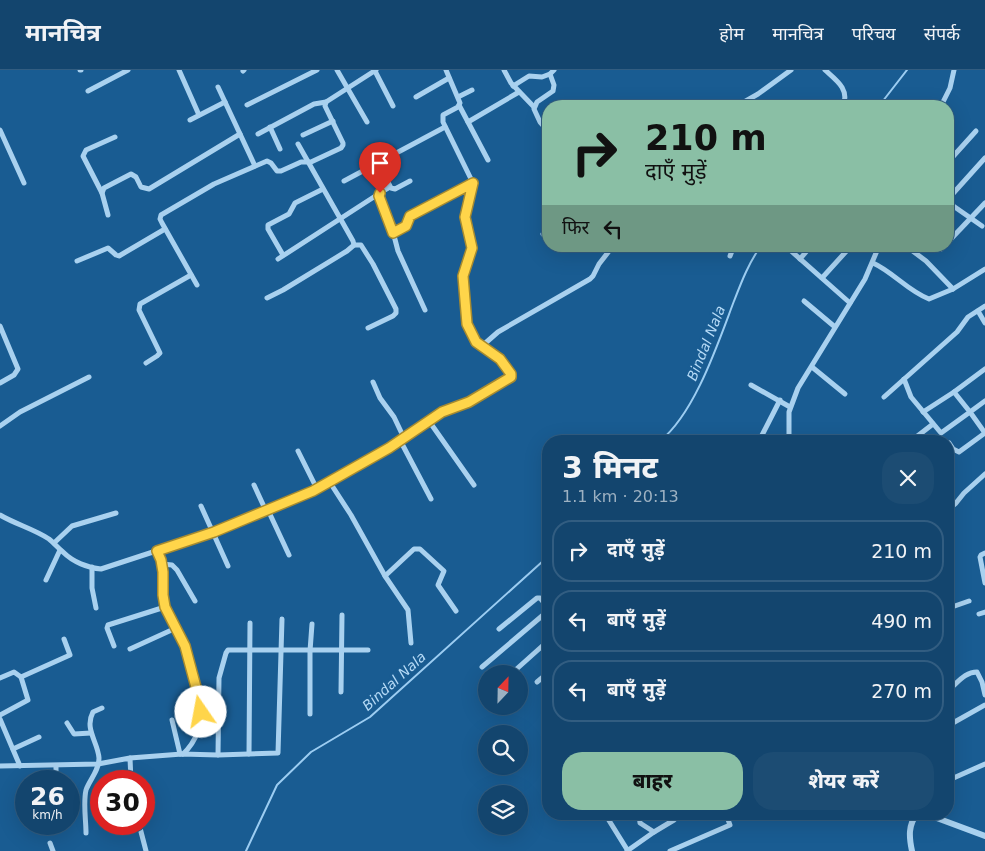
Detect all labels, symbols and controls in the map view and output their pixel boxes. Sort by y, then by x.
text: मानचित्र [25,19,101,47]
text: होम [719,23,744,44]
text: मानचित्र [772,23,824,44]
text: परिचय [852,23,896,44]
text: संपर्क [924,23,960,44]
text: 210 m [645,118,767,158]
icon: right [562,120,627,185]
pin [359,142,401,193]
icon: arrive [366,149,394,177]
text: दाएँ मुड़ें [645,159,706,184]
icon: left [599,215,627,243]
text: फिर [562,216,589,238]
water label: Bindal Nala [684,303,728,383]
text: 3 मिनट [562,450,658,485]
button: close [882,452,934,504]
text: 1.1 km · 20:13 [562,487,679,506]
icon: right [564,537,592,565]
text: दाएँ मुड़ें [607,538,665,560]
text: 210 m [871,540,932,562]
icon: left [564,607,592,635]
text: बाएँ मुड़ें [607,608,666,630]
text: 490 m [871,610,932,632]
water label: Bindal Nala [359,648,429,714]
north arrow [478,665,528,715]
map controls [478,665,528,835]
icon: left [564,677,592,705]
text: बाएँ मुड़ें [607,678,666,700]
text: 270 m [871,680,932,702]
position arrow [174,685,226,737]
button: search [478,725,528,775]
button: बाहर [562,752,743,810]
button: शेयर करें [753,752,934,810]
speed limit sign: 30 [90,770,155,835]
text: 26 [30,782,65,811]
button: layers [478,785,528,835]
text: km/h [32,808,63,822]

